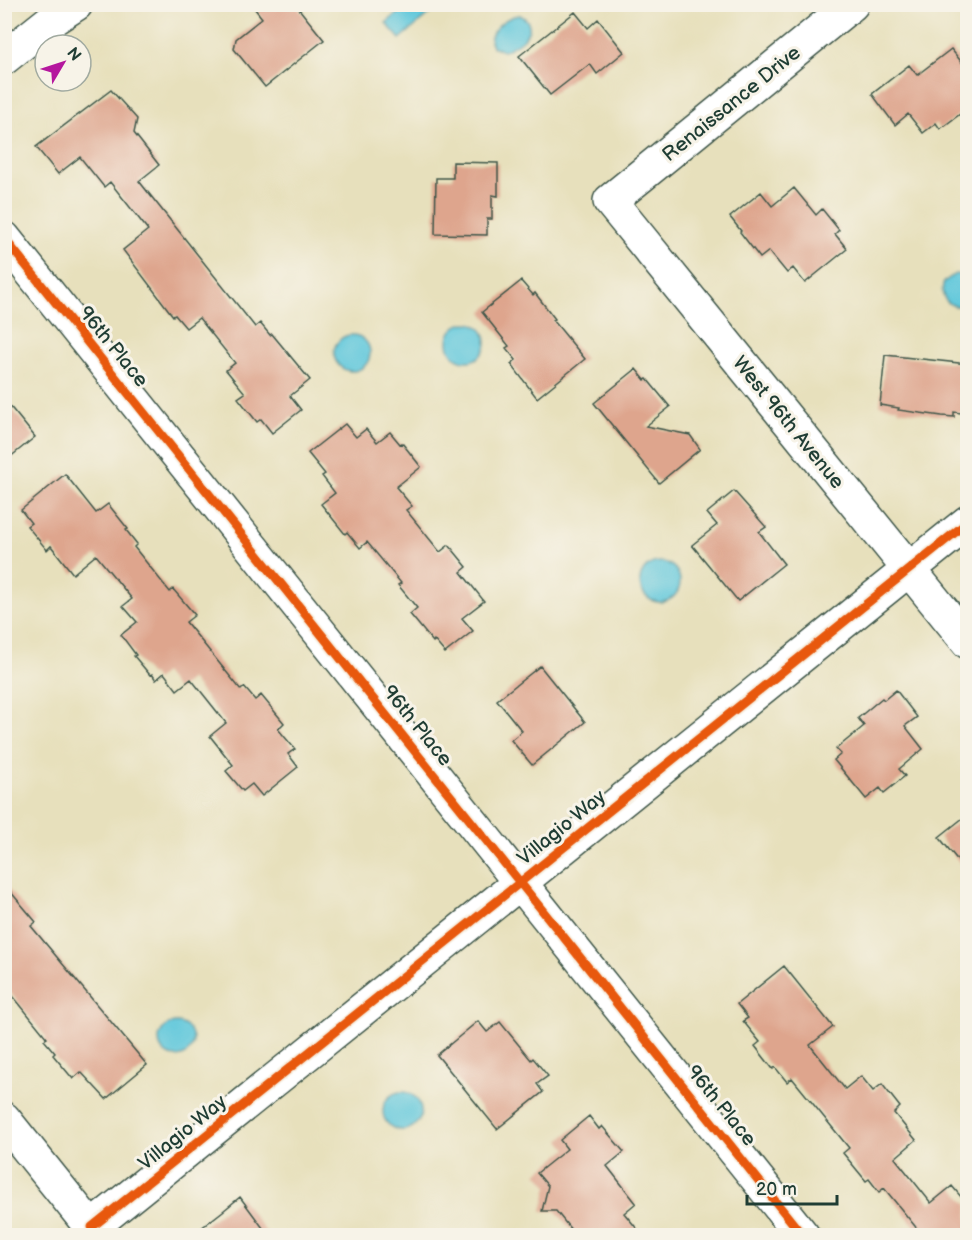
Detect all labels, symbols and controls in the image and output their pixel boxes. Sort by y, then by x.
north arrow [33,33,93,93]
street label: Renaissance Drive [658,41,806,167]
text: N [62,44,85,65]
street label: 96th Place [73,301,153,392]
street label: West 96th Avenue [727,351,849,494]
street label: 96th Place [377,680,457,771]
street label: Villagio Way [513,785,611,871]
street label: 96th Place [681,1060,761,1151]
street label: Villagio Way [134,1090,232,1176]
scale bar [747,1168,837,1206]
text: 20 m [756,1179,797,1200]

